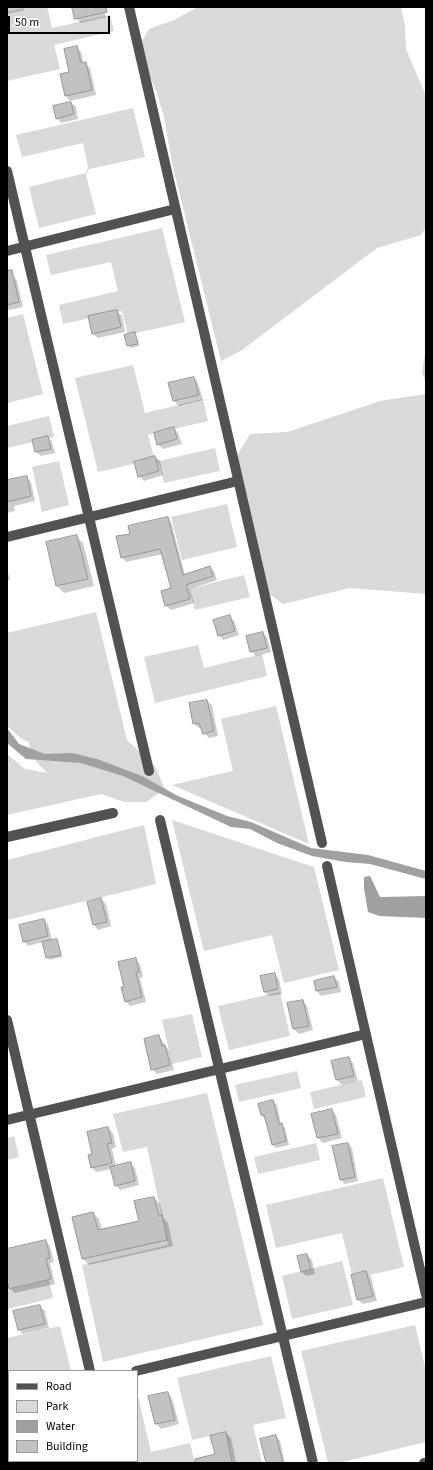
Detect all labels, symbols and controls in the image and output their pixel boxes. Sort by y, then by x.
scale bar [10,8,112,34]
text: 50 m [15,14,39,31]
legend [8,1370,138,1462]
text: Road [46,1378,72,1395]
text: Park [46,1398,68,1415]
text: Water [46,1418,75,1435]
text: Building [46,1438,88,1455]

